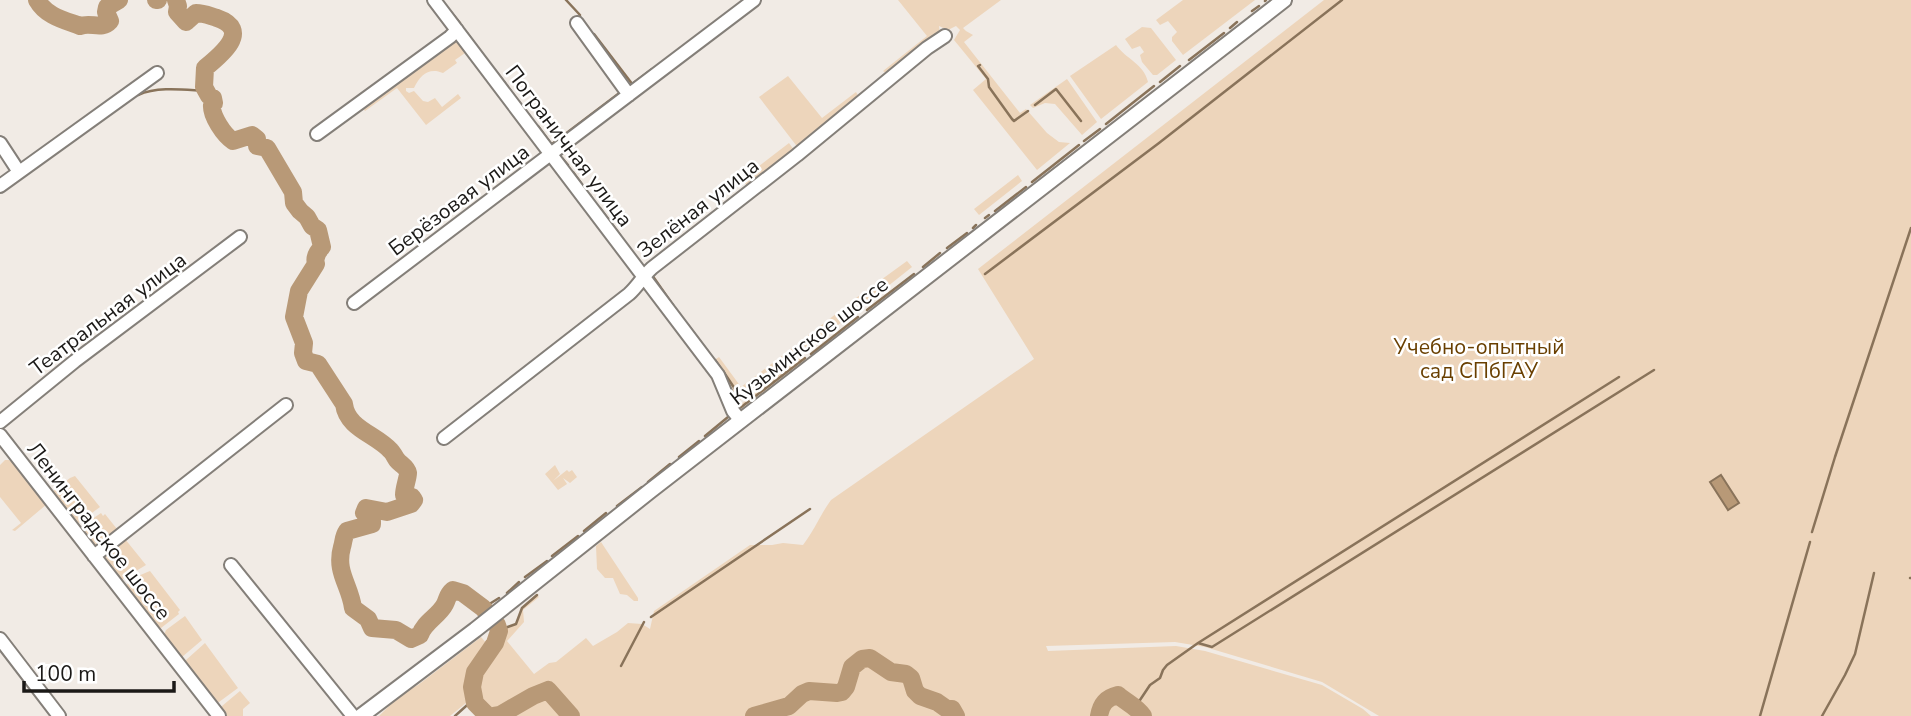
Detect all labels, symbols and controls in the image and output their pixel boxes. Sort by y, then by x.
street label: Пограничная улица [499,59,639,233]
street label: Берёзовая улица [383,138,535,262]
street label: Зелёная улица [631,152,765,264]
street label: Театральная улица [24,246,192,382]
street label: Кузьминское шоссе [724,270,894,412]
park label: Учебно-опытный сад СПбГАУ [1393,333,1564,385]
street label: Ленинградское шоссе [21,436,177,626]
scale bar [24,650,175,694]
text: 100 m [35,660,96,688]

